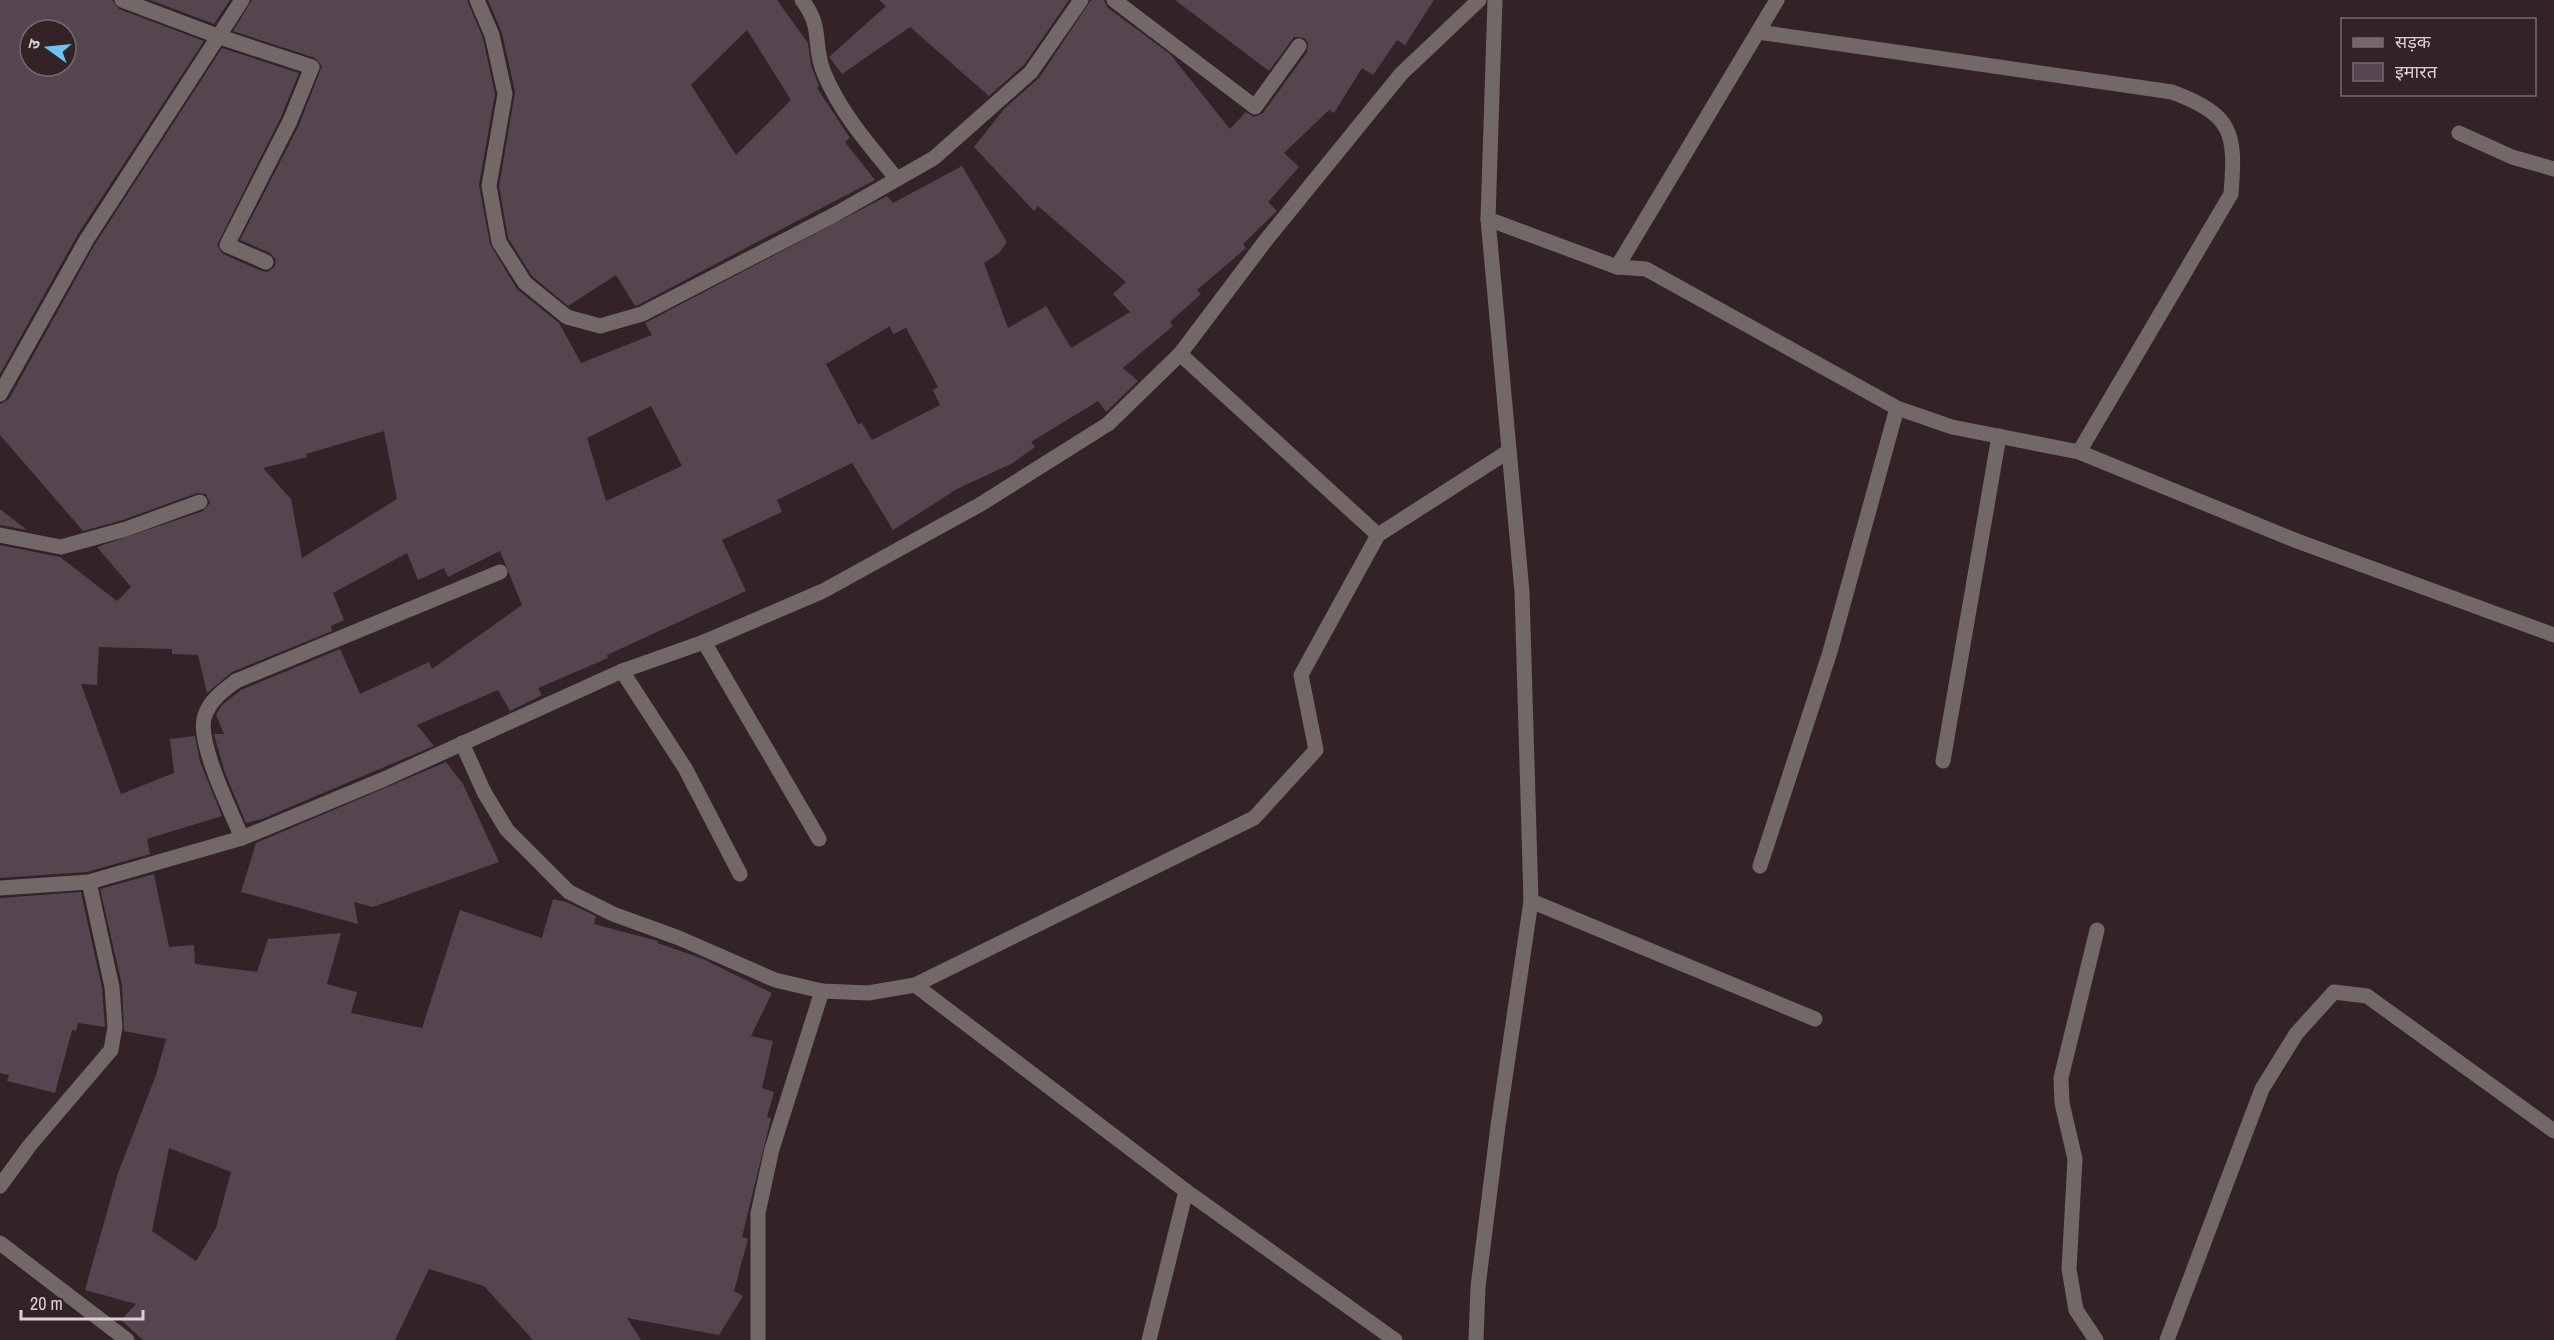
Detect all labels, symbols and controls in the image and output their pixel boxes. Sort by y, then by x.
north arrow [18,18,78,78]
legend [2341,18,2536,96]
text: सड़क [2395,29,2432,54]
text: उ [22,36,46,51]
text: इमारत [2395,59,2438,84]
scale bar [21,1283,142,1321]
text: 20 m [30,1291,63,1316]

